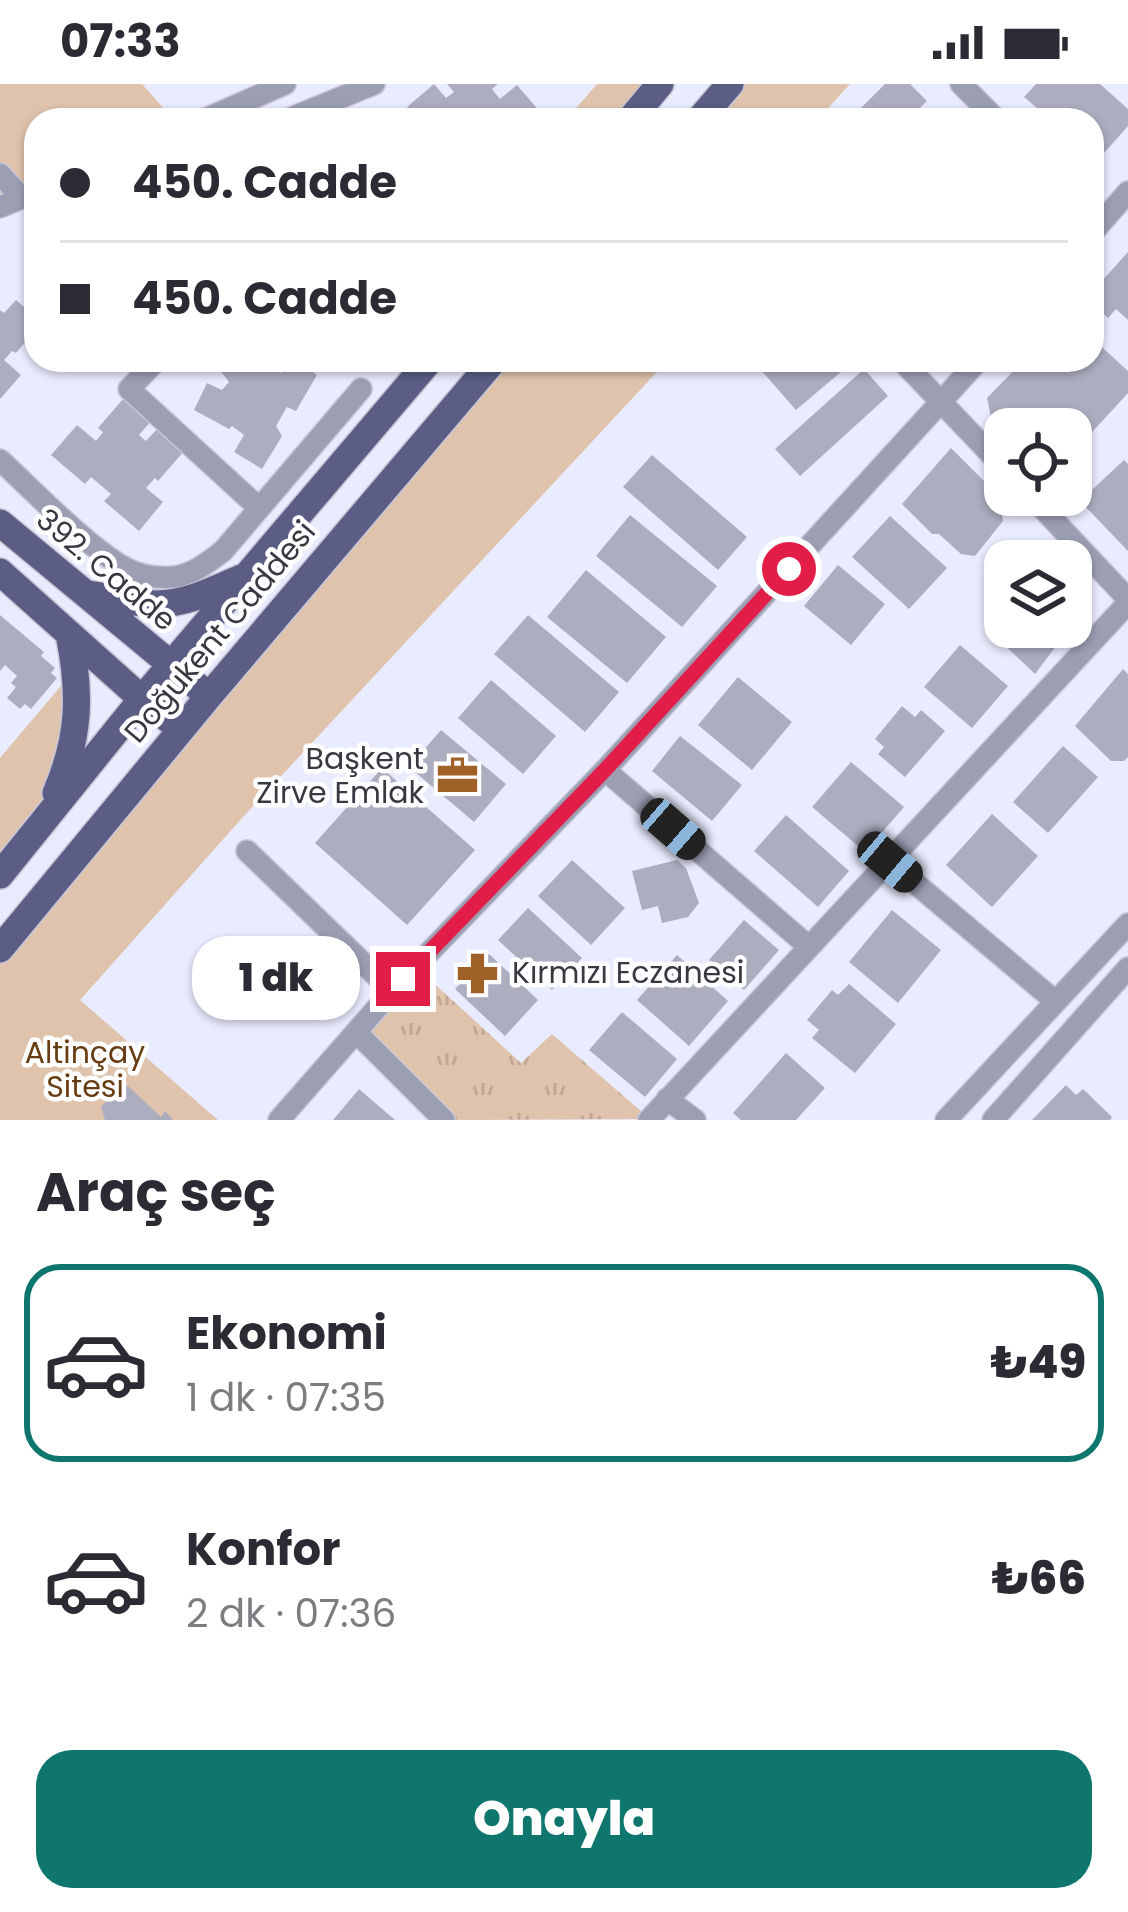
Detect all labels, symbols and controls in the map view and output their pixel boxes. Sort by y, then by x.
text: 07:33 [60,10,181,73]
text: 450. Cadde [132,151,397,214]
text: 450. Cadde [132,267,397,330]
map controls [984,408,1092,648]
button: locate [984,408,1092,516]
street label: 392. Cadde [27,498,186,641]
street label: Doğukent Caddesi [114,511,325,752]
button: layers [984,540,1092,648]
route start [762,542,816,596]
place label: Başkent Zirve Emlak [256,737,425,814]
office icon: Başkent Zirve Emlak [435,753,481,799]
car [634,792,712,866]
car [851,825,929,899]
callout: 1 dk [193,937,361,1021]
text: 1 dk [239,950,313,1005]
pharmacy icon: Kırmızı Eczanesi [455,950,501,996]
place label: Kırmızı Eczanesi [512,951,744,994]
route end [376,952,430,1006]
park label: Altinçay Sitesi [25,1031,145,1108]
text: Araç seç [36,1154,276,1230]
text: Ekonomi [186,1302,387,1365]
icon: car [42,1309,150,1417]
text: ₺49 [990,1331,1086,1394]
text: 1 dk · 07:35 [186,1370,386,1425]
text: Konfor [186,1518,341,1581]
icon: car [42,1525,150,1633]
text: ₺66 [992,1547,1086,1610]
text: 2 dk · 07:36 [186,1586,396,1641]
button: Onayla [36,1750,1092,1888]

